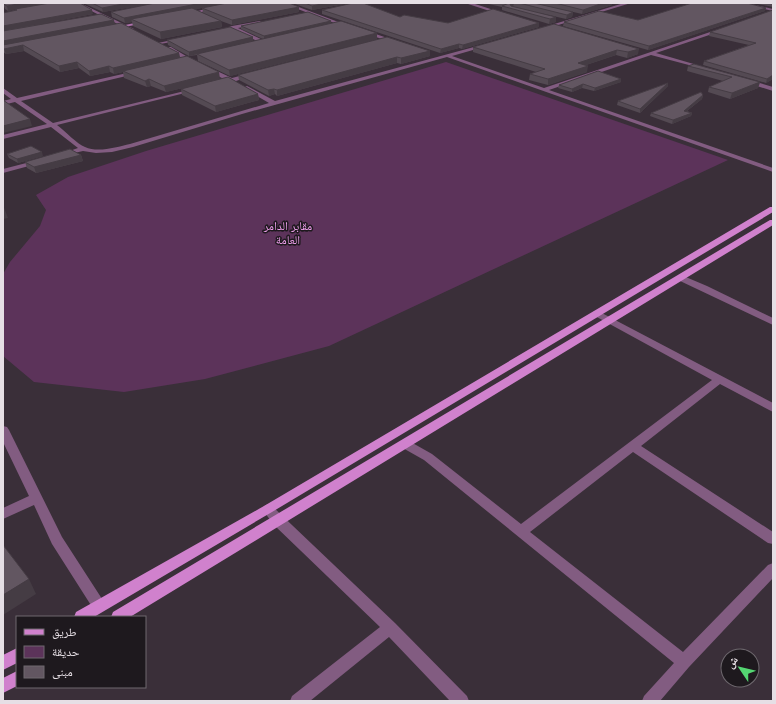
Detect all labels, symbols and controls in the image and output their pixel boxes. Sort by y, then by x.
park label: مقابر الدامر العامة [263,219,312,247]
legend [16,616,146,688]
text: طريق [52,625,77,639]
text: حديقة [52,645,80,659]
north arrow [720,648,760,688]
text: ش [724,654,742,672]
text: مبنى [52,665,73,679]

